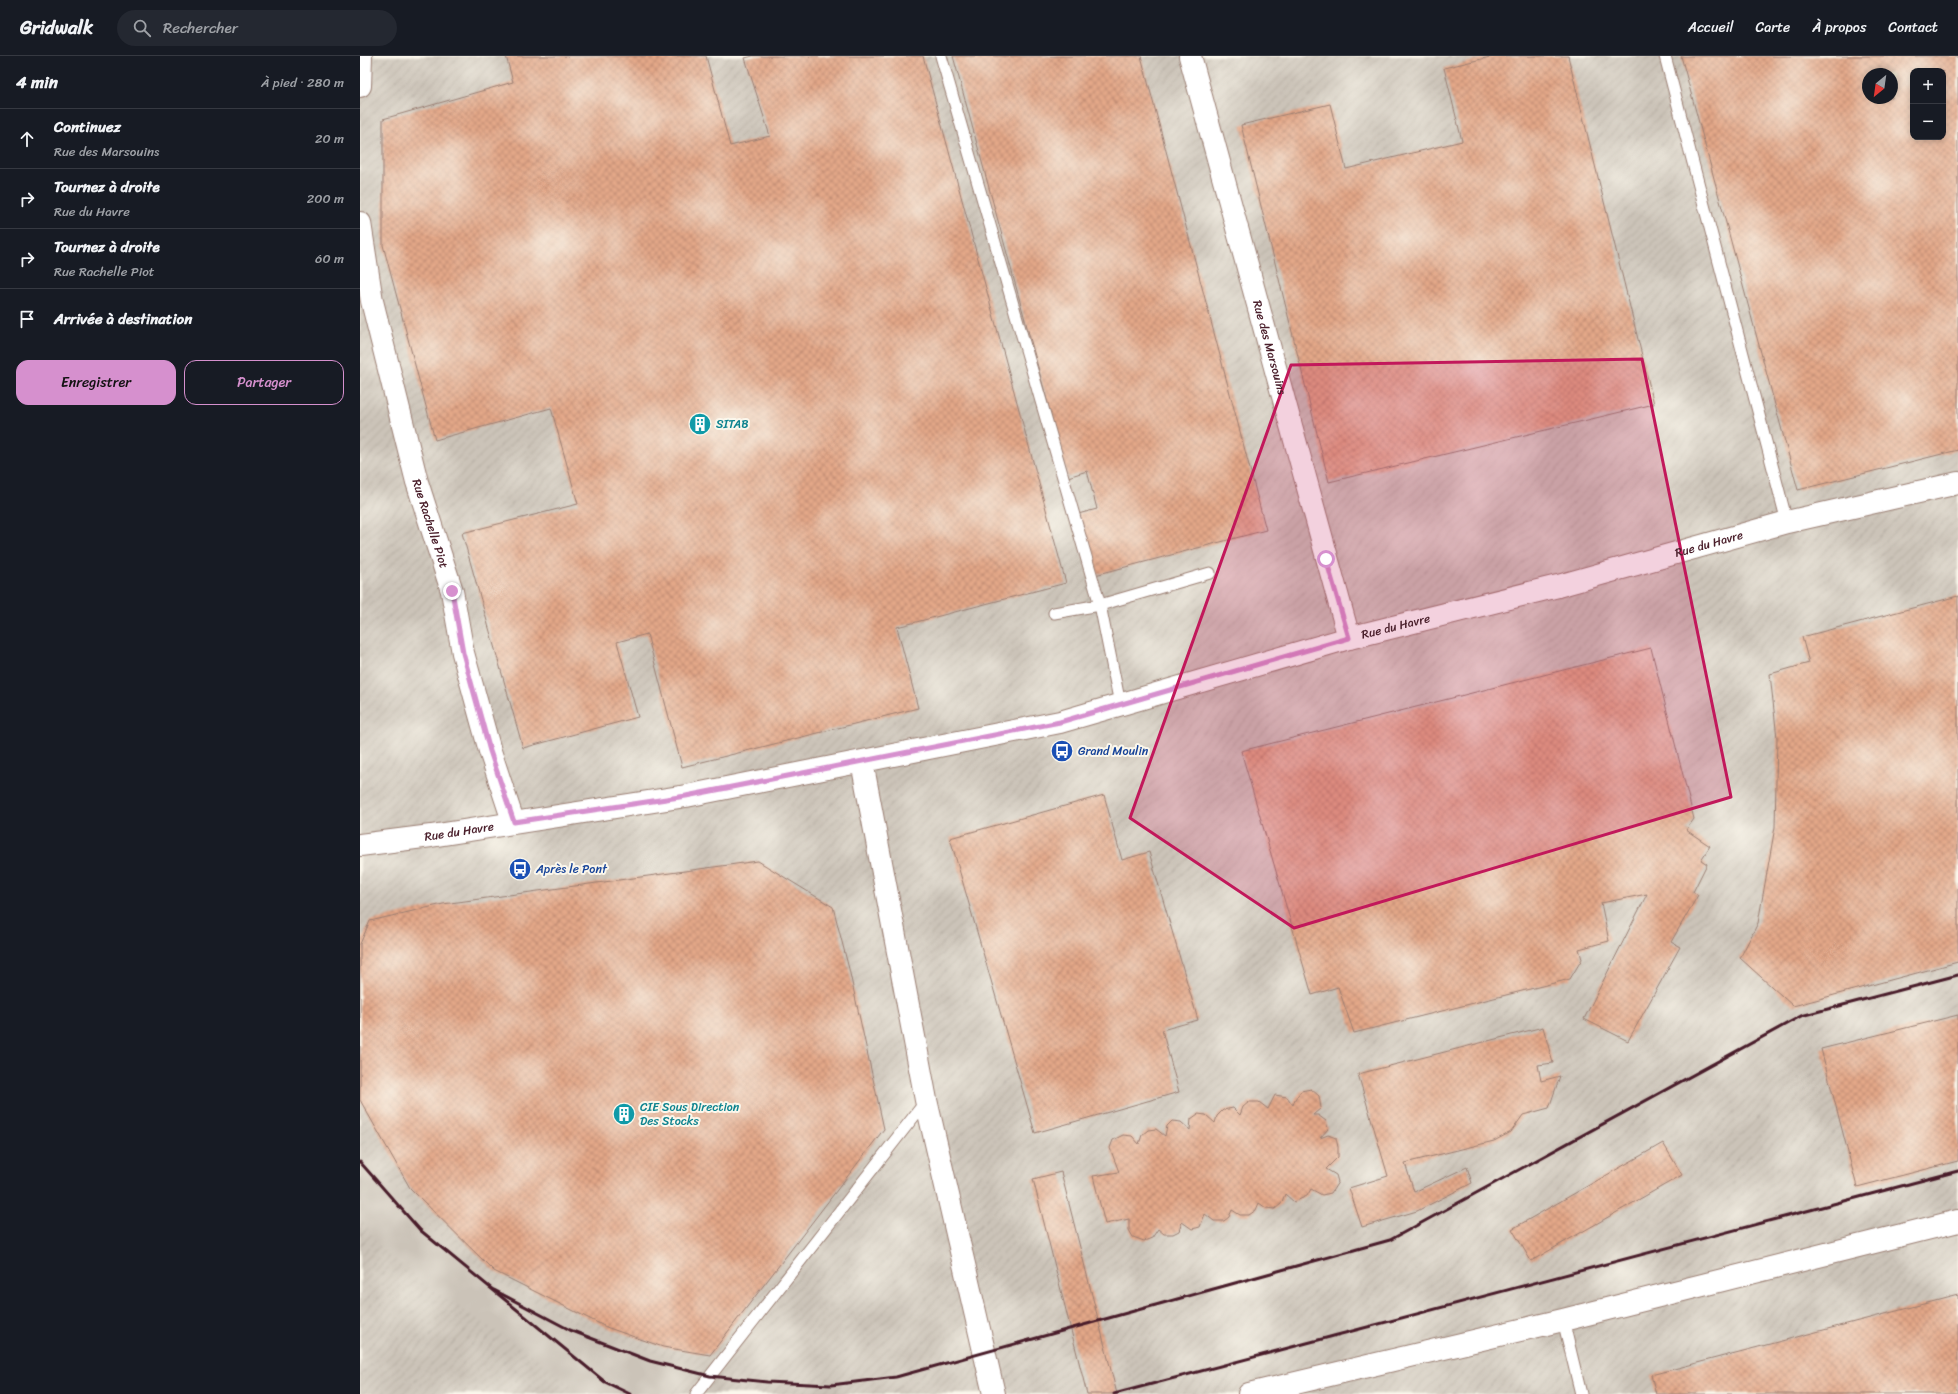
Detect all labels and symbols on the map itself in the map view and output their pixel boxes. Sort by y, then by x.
north arrow [1862,68,1898,104]
street label: Rue des Marsouins [1246,297,1293,397]
building icon: SITAB [687,411,713,437]
place label: SITAB [716,413,749,435]
street label: Rue Rachelle Piot [406,476,455,571]
street label: Rue du Havre [1672,524,1746,564]
route start [1317,550,1335,568]
route end [443,582,461,600]
street label: Rue du Havre [1359,607,1432,646]
bus stop icon: Grand Moulin [1049,738,1075,764]
place label: Grand Moulin [1078,740,1149,762]
street label: Rue du Havre [423,815,495,848]
bus stop icon: Après le Pont [507,856,533,882]
place label: Après le Pont [535,858,608,880]
place label: CIE Sous Direction Des Stocks [640,1096,740,1132]
building icon: CIE Sous Direction Des Stocks [611,1101,637,1127]

